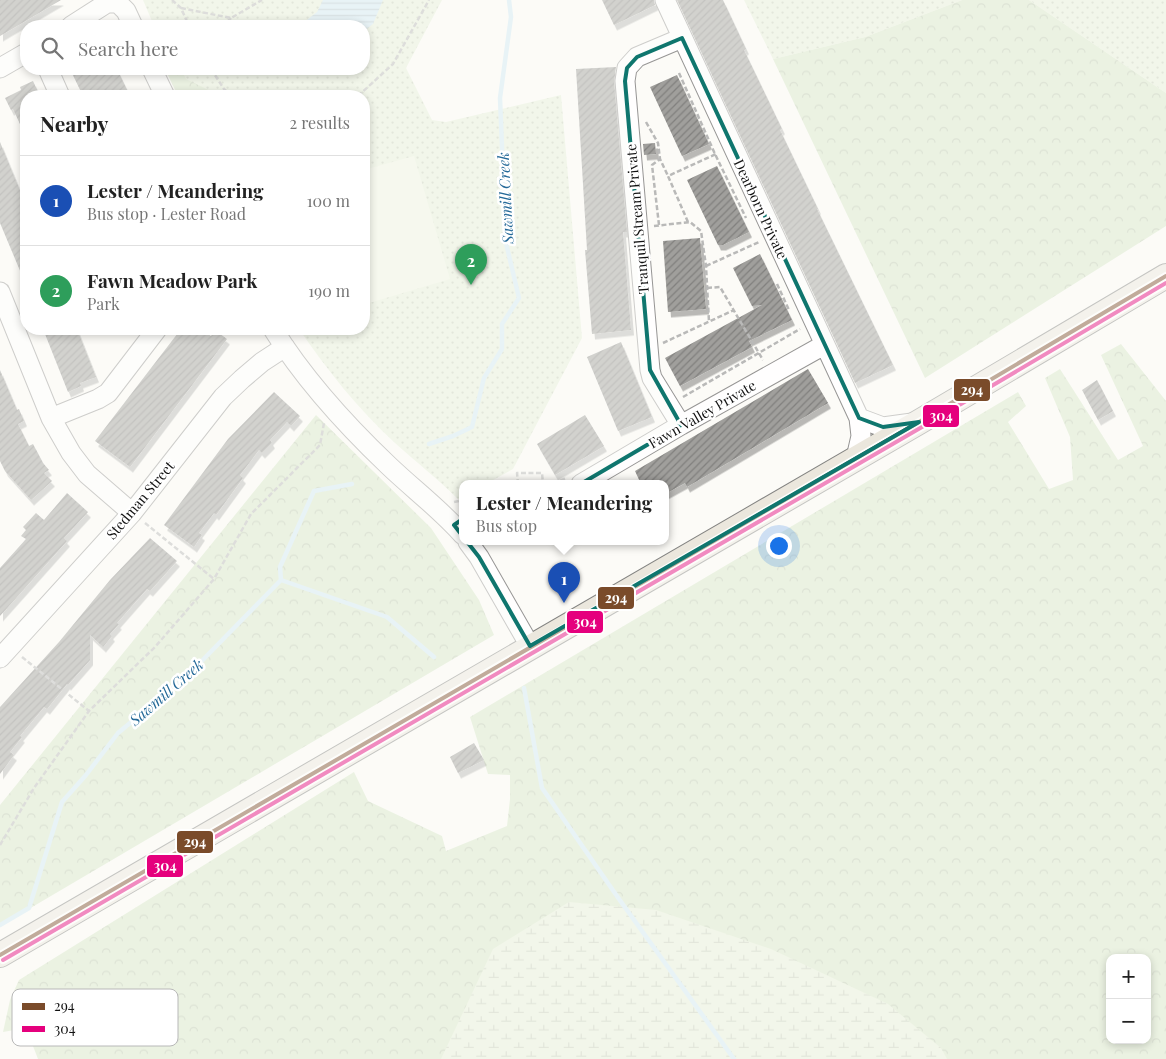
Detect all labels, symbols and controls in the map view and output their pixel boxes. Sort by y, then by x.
search box [20,20,370,75]
icon: search [38,34,66,62]
text: Search here [78,35,178,61]
text: Nearby [40,109,109,137]
text: 2 results [290,112,350,133]
street label: Tranquil Stream Private [621,143,653,295]
water label: Sawmill Creek [493,151,517,245]
street label: Dearborn Private [730,156,792,262]
text: Lester / Meandering [87,177,263,203]
text: 1 [53,190,59,211]
text: 100 m [307,190,350,211]
text: Bus stop · Lester Road [87,203,246,224]
pin: 2 [455,244,487,285]
text: Fawn Meadow Park [87,267,257,293]
text: 2 [52,280,60,301]
text: 190 m [308,280,350,301]
text: Park [87,293,120,314]
street label: Fawn Valley Private [645,376,759,452]
line badge: 294 [953,378,991,402]
text: 294 [961,380,983,399]
line badge: 304 [922,404,960,428]
text: 304 [929,406,953,425]
street label: Stedman Street [102,456,179,543]
popup [459,480,669,545]
text: Lester / Meandering [476,489,652,515]
text: Bus stop [476,515,537,536]
your location [766,533,792,559]
pin: 1 [548,562,580,603]
line badge: 294 [597,586,635,610]
text: 294 [605,588,627,607]
line badge: 304 [566,610,604,634]
text: 304 [573,612,597,631]
water label: Sawmill Creek [124,654,207,730]
line badge: 294 [176,830,214,854]
text: 294 [184,832,206,851]
line badge: 304 [146,854,184,878]
text: 304 [153,856,177,875]
map controls [1106,954,1151,1044]
button: + [1106,954,1151,999]
legend [12,989,178,1046]
text: 294 [54,996,75,1015]
button: − [1106,999,1151,1044]
text: 304 [54,1019,76,1038]

